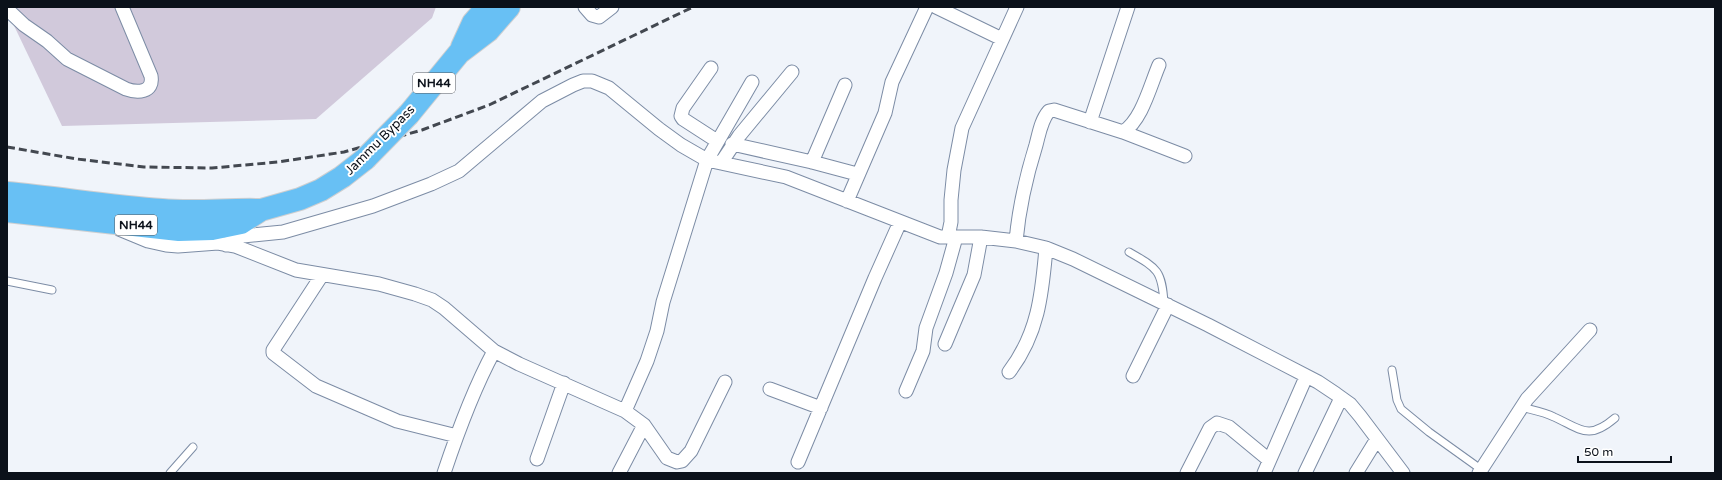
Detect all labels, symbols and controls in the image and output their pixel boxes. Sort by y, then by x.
road number: NH44 [413,73,455,93]
street label: Jammu Bypass [342,102,418,178]
road number: NH44 [115,215,157,235]
scale bar [1578,438,1671,464]
text: 50 m [1584,445,1613,459]

